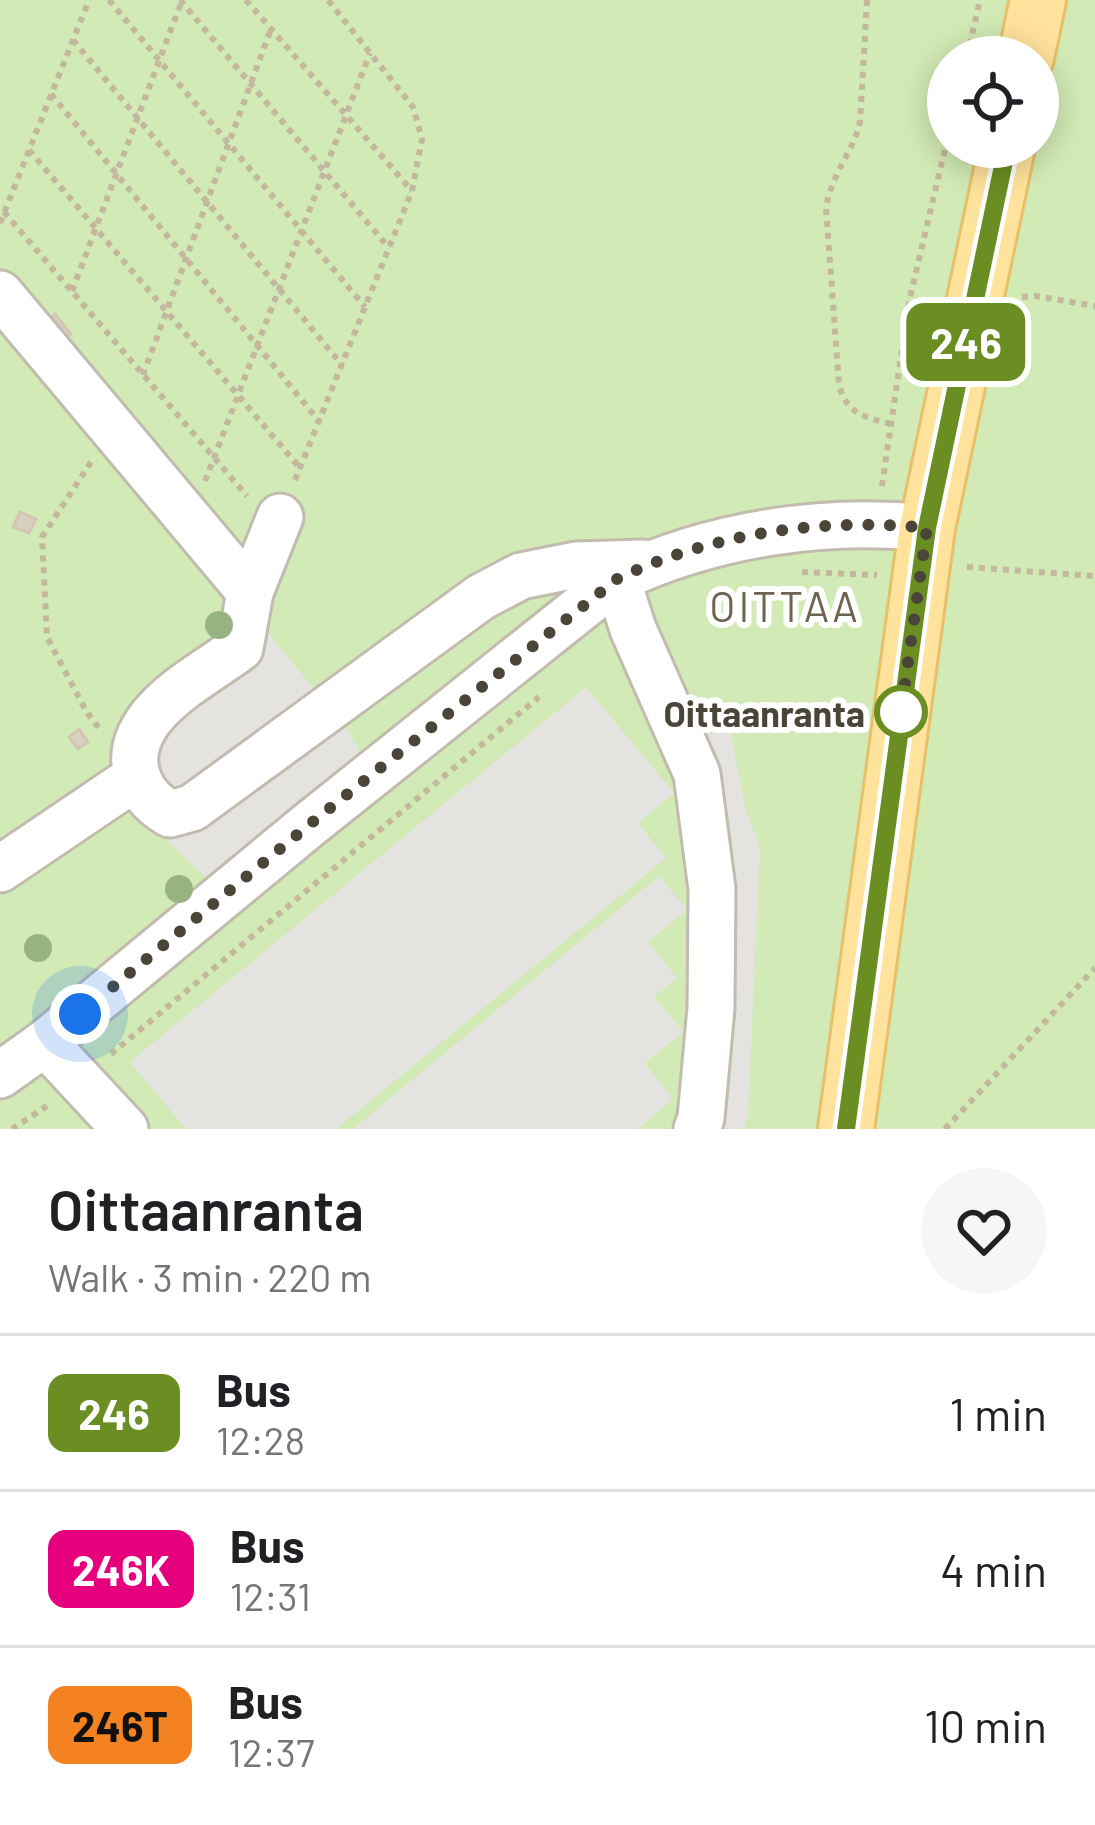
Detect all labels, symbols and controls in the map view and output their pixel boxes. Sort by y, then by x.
map controls [927,36,1059,168]
button: locate [927,36,1059,168]
line badge: 246 [897,303,1035,381]
text: 246 [930,317,1002,367]
district label: OITTAA [709,580,861,630]
marker: Oittaanranta [876,687,926,737]
place label: Oittaanranta [663,691,865,734]
your location [50,984,110,1044]
button: heart [921,1168,1047,1294]
text: Oittaanranta [48,1174,364,1242]
text: Walk · 3 min · 220 m [48,1253,371,1300]
text: Bus [216,1362,291,1416]
text: 1 min [949,1386,1047,1440]
text: 246 [78,1388,150,1438]
text: 12:28 [216,1416,305,1463]
text: Bus [230,1518,305,1572]
text: 4 min [940,1542,1047,1596]
text: 246K [72,1544,170,1594]
text: 12:31 [230,1572,311,1619]
text: Bus [228,1674,303,1728]
text: 10 min [924,1698,1047,1752]
text: 246T [72,1700,168,1750]
text: 12:37 [228,1728,314,1775]

